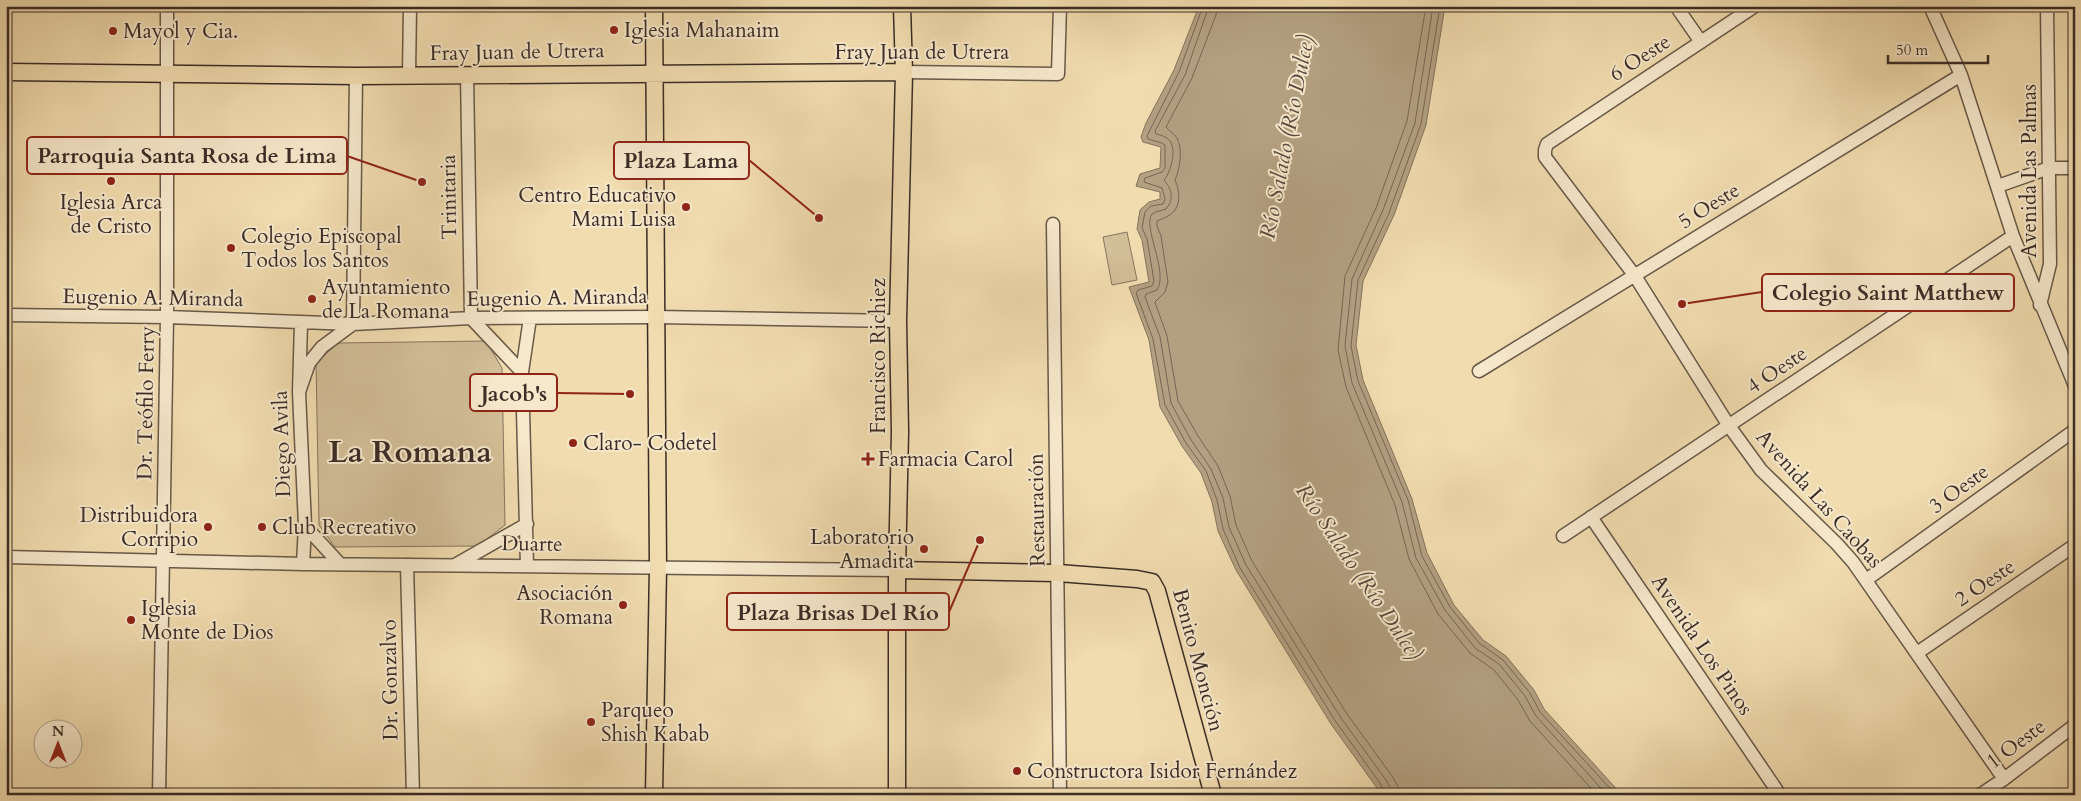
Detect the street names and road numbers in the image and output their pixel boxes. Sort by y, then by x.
street label: 6 Oeste [1604,28,1676,88]
street label: Fray Juan de Utrera [429,36,605,68]
street label: Fray Juan de Utrera [835,38,1009,67]
street label: Avenida Las Palmas [2015,84,2044,258]
street label: Trinitaria [434,154,464,240]
street label: 5 Oeste [1673,176,1745,236]
street label: Francisco Richiez [864,277,893,434]
street label: Eugenio A. Miranda [62,282,244,314]
street label: Eugenio A. Miranda [466,282,648,314]
street label: Dr. Teófilo Ferry [130,326,162,480]
street label: 4 Oeste [1741,339,1813,401]
street label: Diego Avila [266,390,298,498]
street label: Avenida Las Caobas [1749,423,1889,575]
street label: Restauración [1022,453,1052,567]
street label: 3 Oeste [1923,457,1995,521]
street label: Duarte [501,529,563,559]
street label: 2 Oeste [1949,552,2021,614]
street label: Avenida Los Pinos [1644,569,1760,721]
street label: Benito Monción [1165,585,1231,735]
street label: Dr. Gonzalvo [374,619,406,741]
street label: 1 Oeste [1980,712,2052,776]

